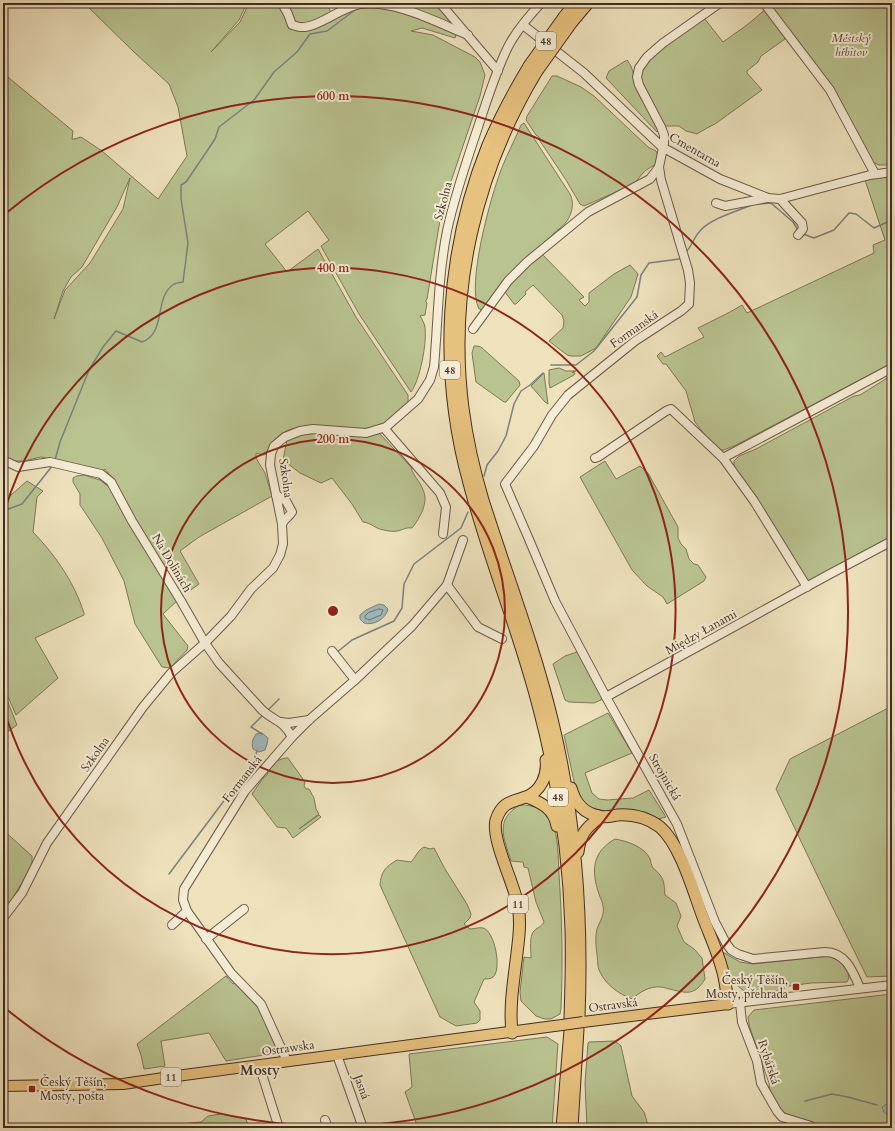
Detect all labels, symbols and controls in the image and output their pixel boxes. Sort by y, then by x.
park label: Městský hřbitov [831,30,872,60]
road number: 48 [536,32,556,50]
text: 600 m [317,88,350,104]
street label: Cmentarna [666,129,724,172]
street label: Szkolna [430,179,456,222]
text: 400 m [317,260,350,276]
street label: Formanská [607,306,662,351]
road number: 48 [440,361,460,379]
text: 200 m [317,431,350,447]
street label: Szkolna [275,457,297,499]
street label: Na Dolinách [148,531,196,595]
centre of rings [326,604,340,618]
street label: Między Łanami [662,605,740,658]
street label: Szkolna [77,733,113,775]
street label: Strojnická [645,751,685,804]
street label: Formanská [219,752,266,806]
road number: 48 [548,788,568,806]
road number: 11 [508,895,528,913]
place label: Český Těšín, Mosty, přehrada [706,971,789,1002]
marker: Český Těšín, Mosty, přehrada [791,982,801,992]
street label: Ostravská [587,994,639,1016]
street label: Ostrawska [261,1036,316,1060]
street label: Rybářská [754,1038,784,1087]
district label: Mosty [240,1061,280,1080]
road number: 11 [161,1068,181,1086]
street label: Jasná [349,1071,374,1102]
place label: Český Těšín, Mosty, pošta [40,1073,106,1104]
marker: Český Těšín, Mosty, pošta [27,1084,37,1094]

